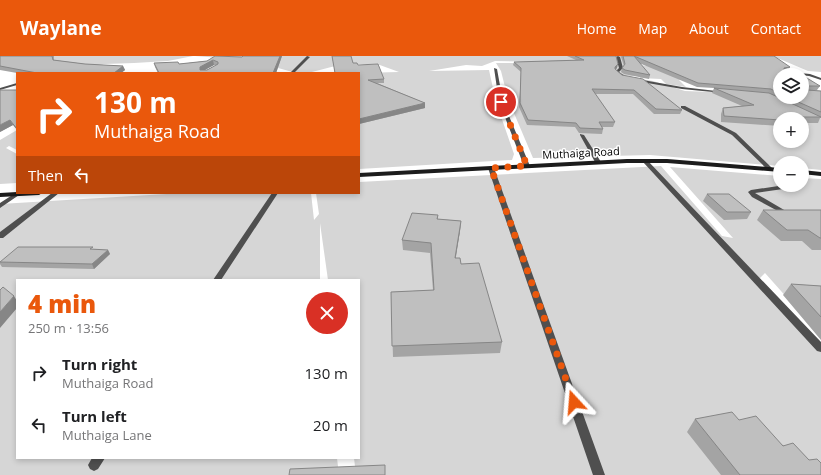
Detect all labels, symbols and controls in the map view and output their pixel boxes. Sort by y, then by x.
text: Waylane [20,15,102,41]
text: Home [577,19,616,38]
text: Map [638,19,667,38]
text: About [689,19,729,38]
text: Contact [751,19,801,38]
map controls [773,68,809,192]
button: layers [773,68,809,104]
text: 130 m [94,83,177,121]
pin [484,85,518,119]
icon: right [28,88,80,140]
icon: arrive [490,91,512,113]
button: + [773,112,809,148]
text: Muthaiga Road [94,119,221,143]
street label: Muthaiga Road [542,143,620,162]
button: − [773,156,809,192]
icon: left [71,164,93,186]
text: Then [28,165,63,185]
text: 4 min [28,287,96,320]
button: close [306,292,348,334]
text: 250 m · 13:56 [28,319,109,337]
text: Turn right [62,354,137,374]
icon: right [28,362,50,384]
text: 130 m [304,363,348,383]
text: Muthaiga Road [62,374,153,392]
position arrow [553,381,595,423]
text: Turn left [62,406,127,426]
icon: left [28,414,50,436]
text: 20 m [313,415,348,435]
text: Muthaiga Lane [62,426,152,444]

